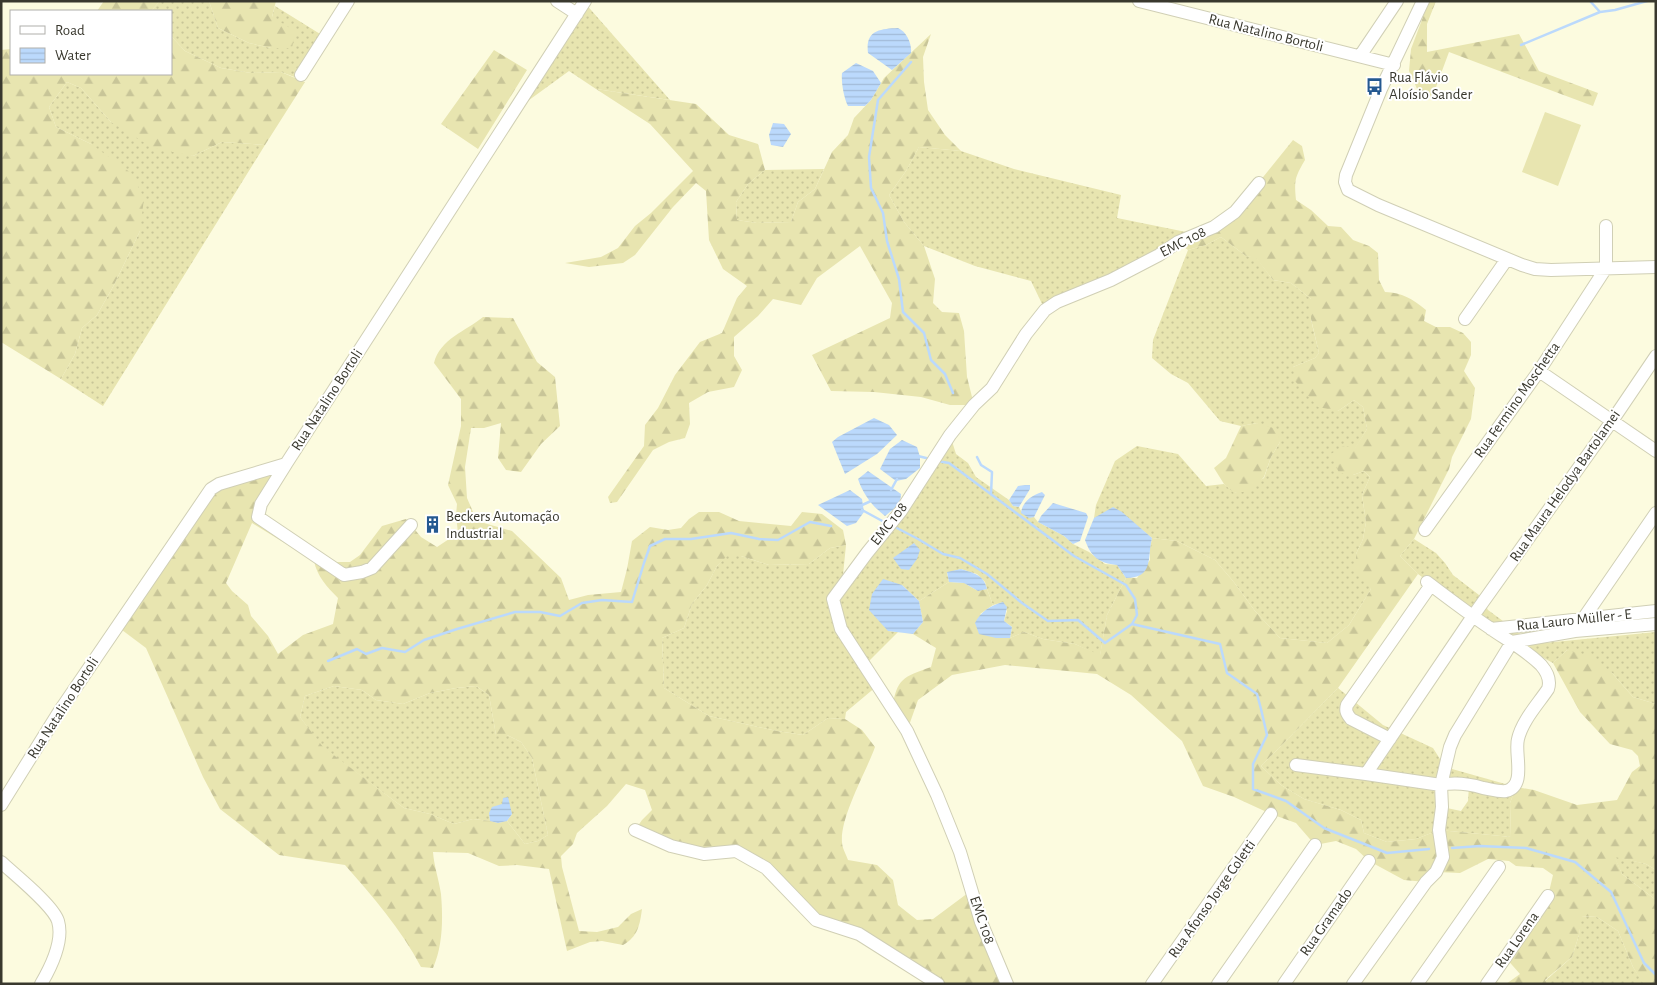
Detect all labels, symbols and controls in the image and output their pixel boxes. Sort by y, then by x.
legend [10,10,172,75]
street label: Rua Natalino Bortoli [1207,11,1325,55]
text: Road [55,23,85,38]
text: Water [55,48,91,63]
place label: Rua Flávio Aloísio Sander [1389,70,1472,102]
bus stop icon: Rua Flávio Aloísio Sander [1365,76,1385,96]
street label: EMC 108 [1158,224,1208,260]
street label: Rua Fermino Moschetta [1471,339,1563,461]
street label: Rua Natalino Bortoli [289,347,365,453]
street label: Rua Maura Helodya Bartolamei [1507,407,1623,565]
street label: EMC 108 [868,500,910,548]
place label: Beckers Automação Industrial [446,509,560,541]
building icon: Beckers Automação Industrial [422,515,442,535]
street label: Rua Lauro Müller - E [1516,607,1632,633]
street label: Rua Natalino Bortoli [25,655,101,761]
street label: Rua Afonso Jorge Coletti [1166,837,1258,961]
street label: Rua Gramado [1297,885,1355,959]
street label: EMC 108 [967,894,997,946]
street label: Rua Lorena [1492,909,1542,971]

